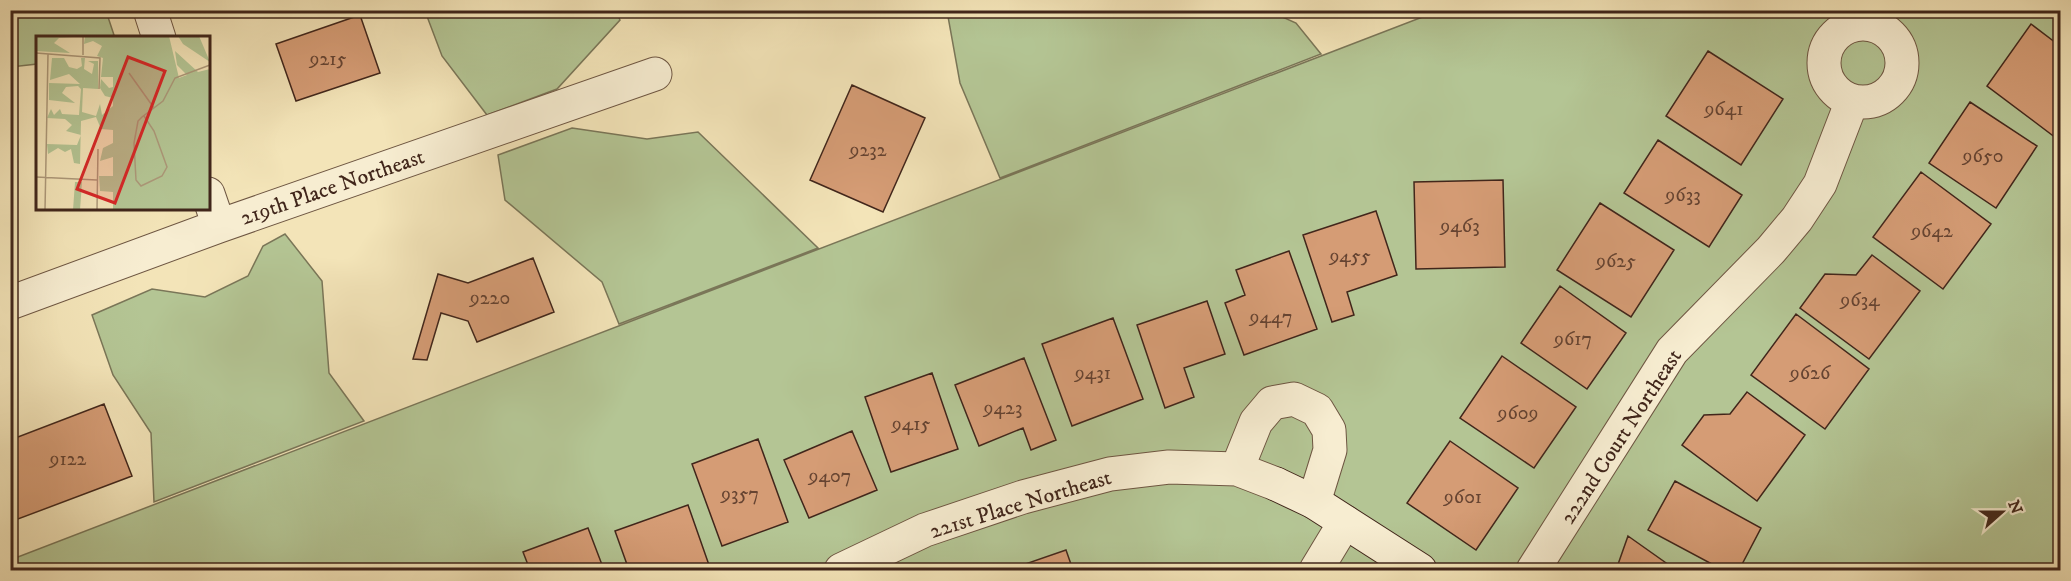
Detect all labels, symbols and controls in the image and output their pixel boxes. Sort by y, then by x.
inset map [36,36,210,210]
house number: 9215 [309,47,347,72]
house number: 9641 [1703,97,1744,122]
house number: 9232 [848,138,887,163]
street label: 219th Place Northeast [237,143,428,232]
house number: 9650 [1961,144,2004,169]
house number: 9633 [1664,183,1701,208]
house number: 9463 [1439,214,1480,239]
house number: 9642 [1910,219,1953,244]
house number: 9455 [1328,244,1371,269]
house number: 9625 [1595,249,1636,274]
house number: 9220 [469,286,510,311]
house number: 9634 [1839,288,1880,313]
house number: 9447 [1249,305,1292,330]
house number: 9617 [1553,327,1592,352]
street label: 222nd Court Northeast [1555,344,1688,529]
house number: 9431 [1074,361,1111,386]
house number: 9626 [1789,361,1831,386]
house number: 9423 [983,396,1022,421]
house number: 9609 [1496,401,1539,426]
house number: 9415 [891,412,930,437]
house number: 9122 [49,447,87,472]
house number: 9407 [808,464,851,489]
street label: 221st Place Northeast [926,464,1115,545]
house number: 9357 [720,482,759,507]
north arrow [1972,482,2032,542]
house number: 9601 [1443,485,1482,510]
text: N [2003,497,2027,517]

